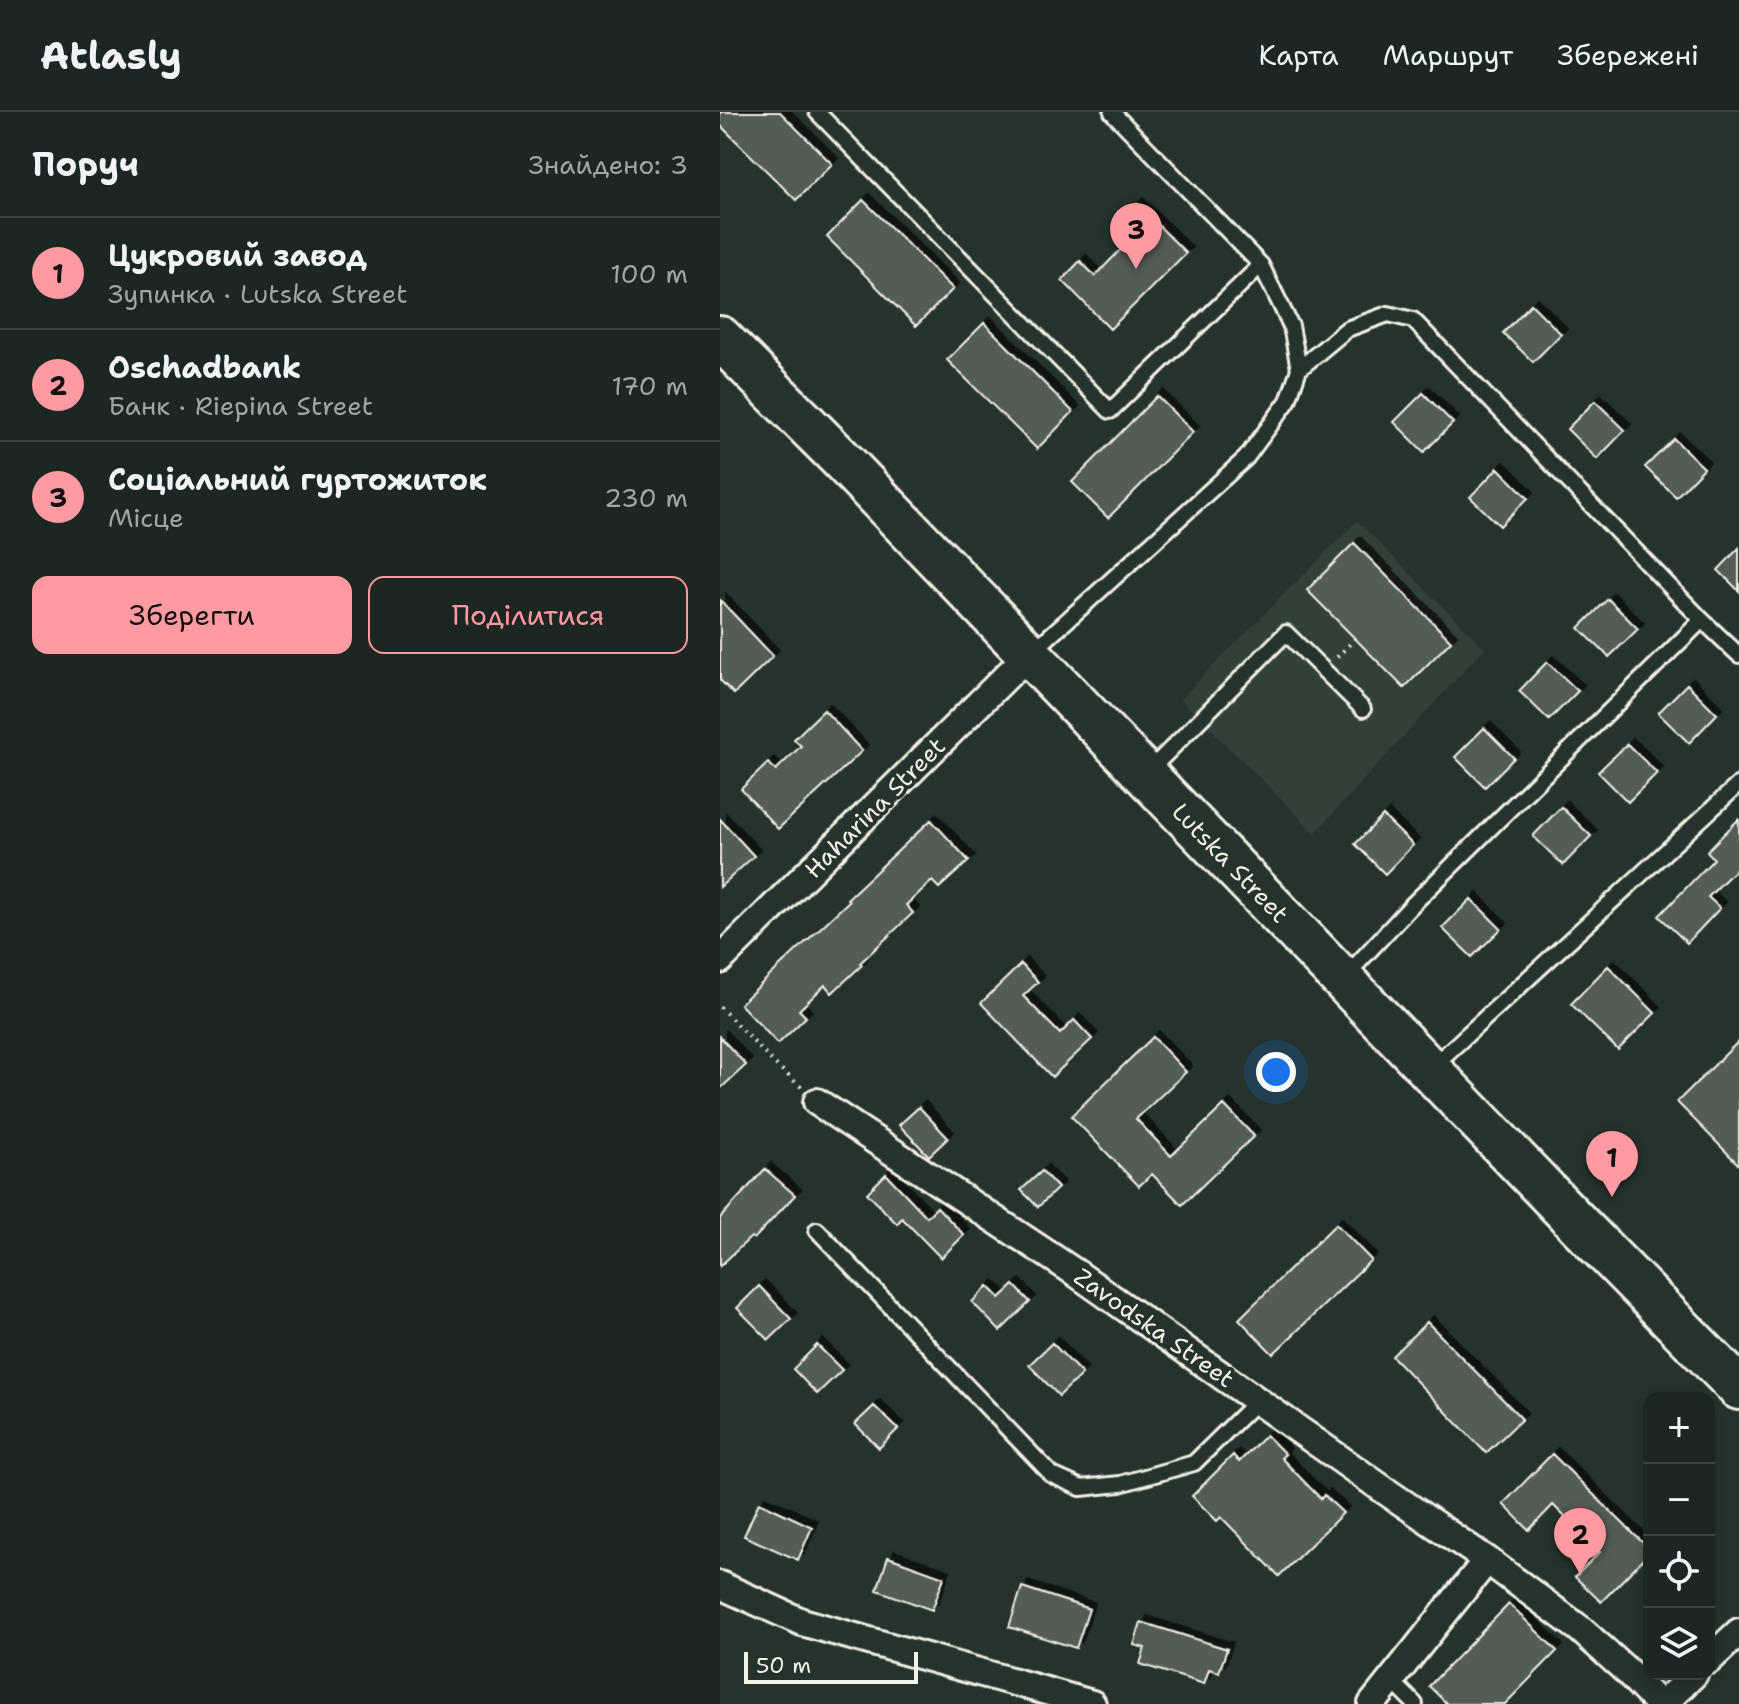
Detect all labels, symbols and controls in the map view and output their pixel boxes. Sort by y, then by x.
text: Atlasly [40,30,182,81]
text: Карта [1259,36,1339,74]
text: Маршрут [1383,36,1513,74]
text: Збережені [1557,36,1699,74]
text: Поруч [32,141,139,187]
text: Знайдено: 3 [529,147,688,182]
pin: 3 [1110,203,1162,269]
text: Цукровий завод [108,235,367,276]
text: 1 [52,256,64,291]
text: 100 m [610,256,688,291]
text: Зупинка · Lutska Street [108,276,408,311]
text: Oschadbank [108,347,301,388]
text: 2 [49,368,67,403]
text: 170 m [611,368,688,403]
text: Банк · Riepina Street [108,388,373,423]
text: Соціальний гуртожиток [108,459,487,500]
text: 3 [49,480,67,515]
text: 230 m [604,480,688,515]
text: Місце [108,500,184,535]
button: Зберегти [32,576,352,654]
button: Поділитися [368,576,688,654]
street label: Haharina Street [798,731,952,885]
street label: Lutska Street [1165,796,1295,930]
your location [1256,1052,1296,1092]
pin: 1 [1586,1131,1638,1197]
street label: Zavodska Street [1068,1261,1240,1395]
map controls [1643,1392,1715,1680]
button: + [1643,1392,1715,1464]
button: − [1643,1464,1715,1536]
pin: 2 [1554,1508,1606,1574]
button: locate [1643,1536,1715,1608]
button: layers [1643,1608,1715,1680]
scale bar [744,1648,918,1684]
text: 50 m [756,1651,811,1680]

